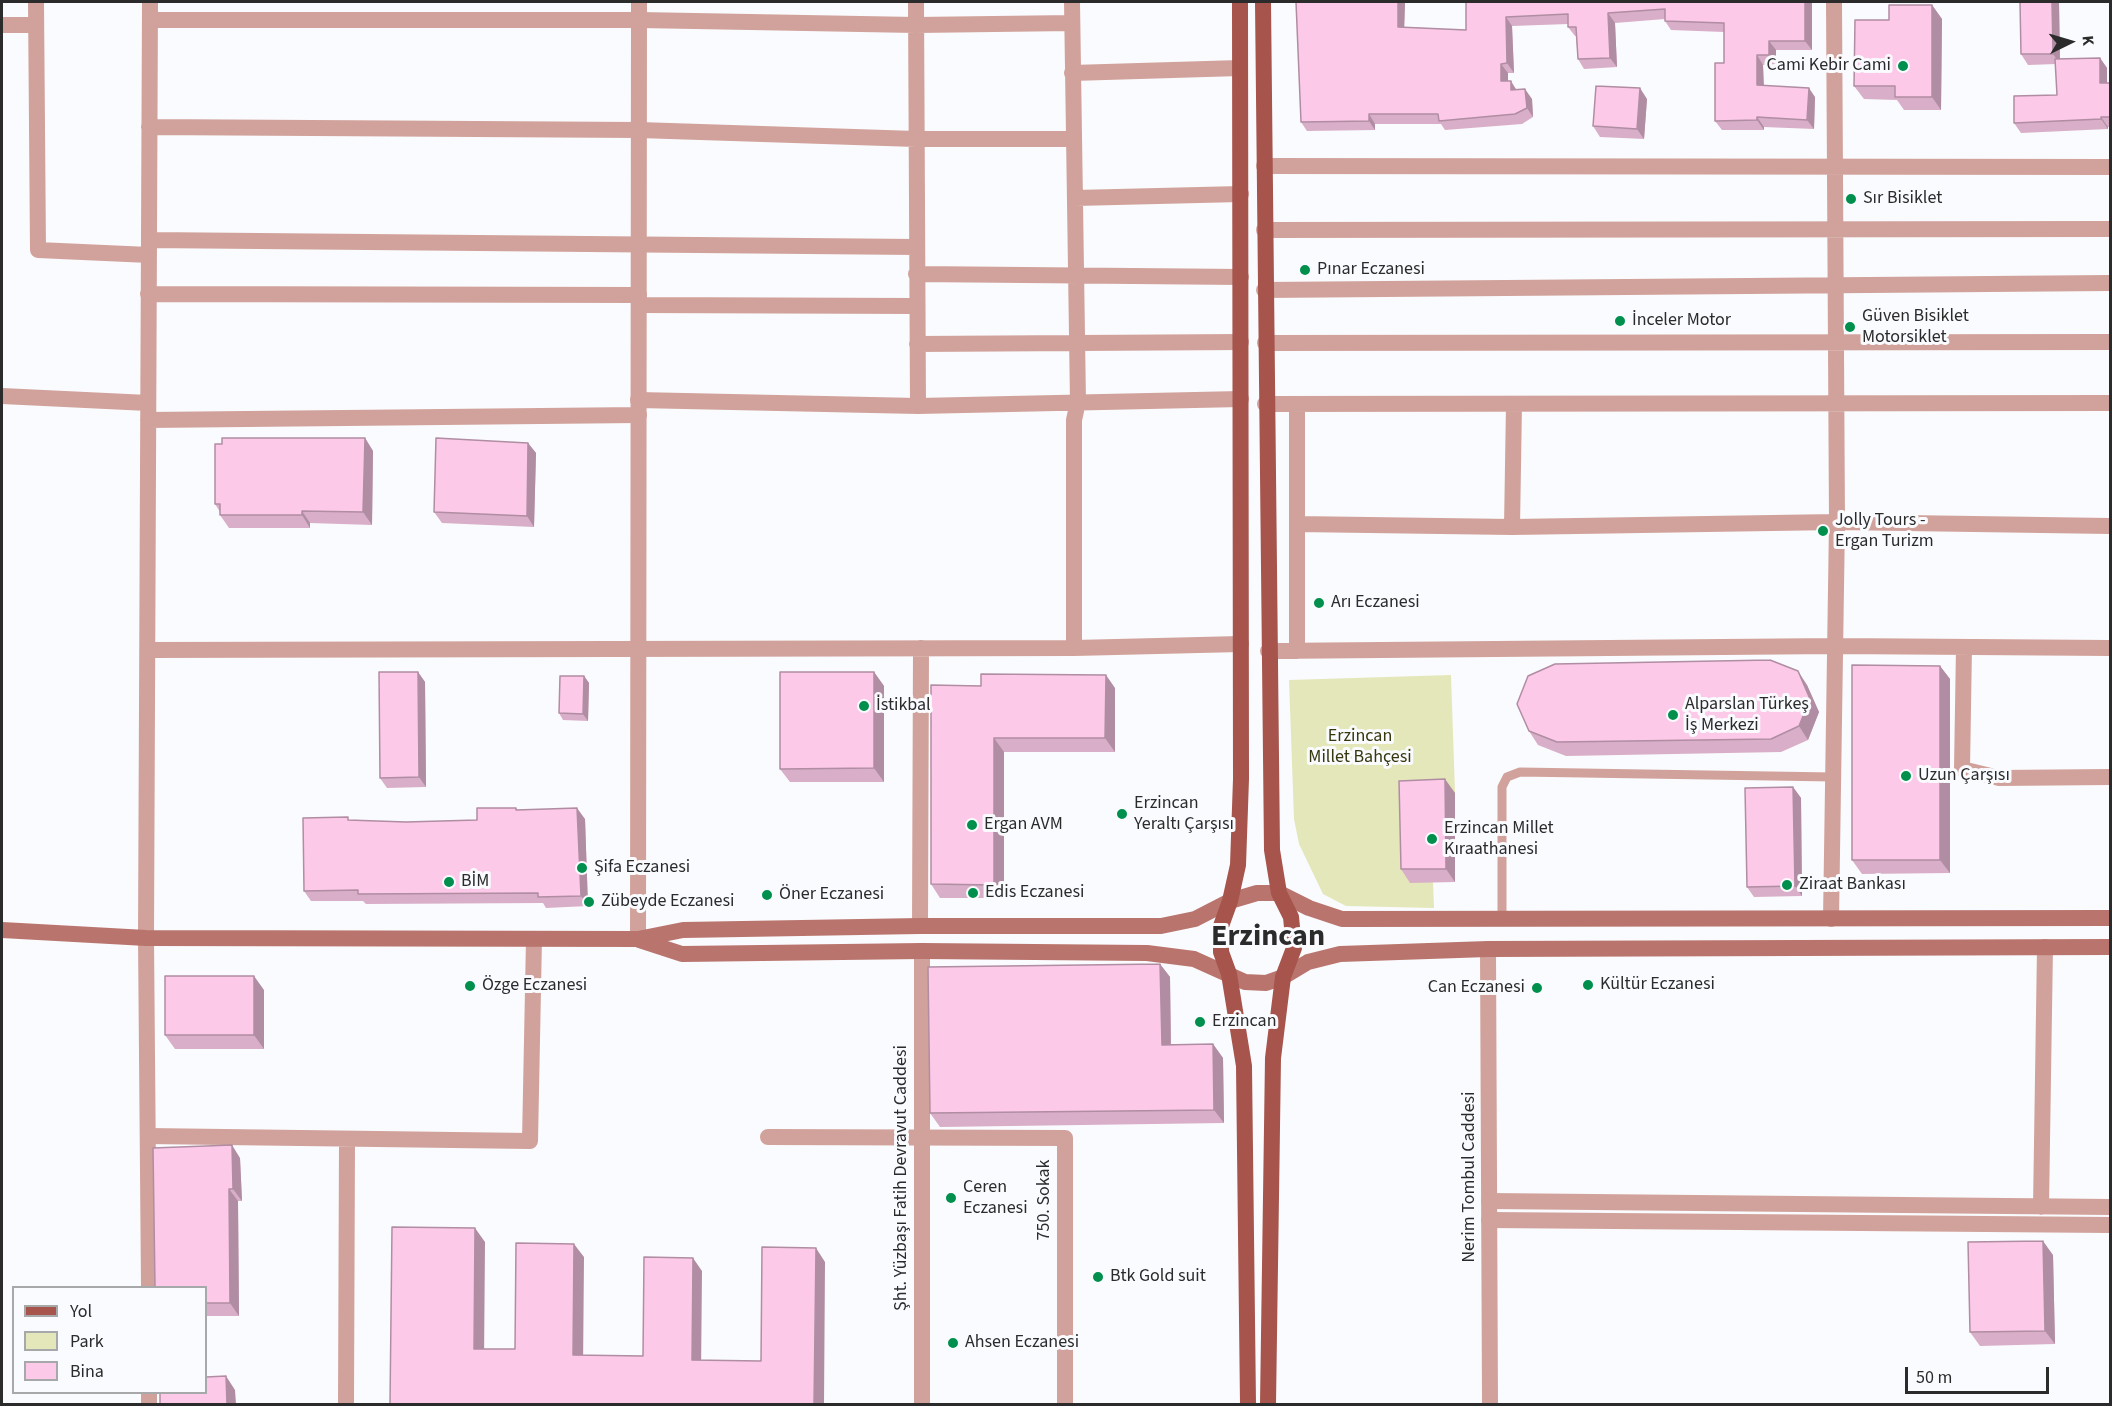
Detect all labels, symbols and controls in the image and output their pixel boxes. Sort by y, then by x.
north arrow [2040,12,2100,72]
text: K [2077,35,2099,46]
place label: Cami Kebir Cami [1767,55,1891,77]
marker: Cami Kebir Cami [1896,59,1910,73]
place label: Sır Bisiklet [1863,188,1942,210]
marker: Sır Bisiklet [1844,192,1858,206]
place label: Pınar Eczanesi [1317,259,1425,281]
marker: Pınar Eczanesi [1298,263,1312,277]
place label: Güven Bisiklet Motorsiklet [1862,306,1969,348]
place label: İnceler Motor [1632,310,1731,332]
marker: İnceler Motor [1613,314,1627,328]
marker: Güven Bisiklet Motorsiklet [1843,320,1857,334]
place label: Jolly Tours - Ergan Turizm [1835,510,1934,552]
marker: Jolly Tours - Ergan Turizm [1816,524,1830,538]
place label: Arı Eczanesi [1331,592,1420,614]
marker: Arı Eczanesi [1312,596,1326,610]
place label: Alparslan Türkeş İş Merkezi [1685,694,1809,736]
place label: İstikbal [876,695,931,717]
marker: İstikbal [857,699,871,713]
marker: Alparslan Türkeş İş Merkezi [1666,708,1680,722]
park label: Erzincan Millet Bahçesi [1308,726,1412,768]
place label: Uzun Çarşısı [1918,765,2010,787]
marker: Uzun Çarşısı [1899,769,1913,783]
place label: Erzincan Yeraltı Çarşısı [1134,793,1234,836]
marker: Erzincan Yeraltı Çarşısı [1115,807,1129,821]
place label: Ergan AVM [984,814,1063,836]
marker: Ergan AVM [965,818,979,832]
place label: Erzincan Millet Kıraathanesi [1444,818,1554,860]
marker: Erzincan Millet Kıraathanesi [1425,832,1439,846]
place label: Şifa Eczanesi [594,857,690,879]
marker: Şifa Eczanesi [575,861,589,875]
place label: BİM [461,871,489,893]
place label: Ziraat Bankası [1799,874,1906,896]
marker: BİM [442,875,456,889]
marker: Ziraat Bankası [1780,878,1794,892]
place label: Edis Eczanesi [985,882,1084,904]
place label: Öner Eczanesi [779,884,884,906]
marker: Edis Eczanesi [966,886,980,900]
marker: Öner Eczanesi [760,888,774,902]
place label: Zübeyde Eczanesi [601,891,734,913]
marker: Zübeyde Eczanesi [582,895,596,909]
district label: Erzincan [1211,920,1325,956]
place label: Kültür Eczanesi [1600,974,1715,996]
place label: Özge Eczanesi [482,975,587,997]
place label: Can Eczanesi [1428,977,1525,999]
marker: Kültür Eczanesi [1581,978,1595,992]
marker: Özge Eczanesi [463,979,477,993]
marker: Can Eczanesi [1530,981,1544,995]
place label: Erzincan [1212,1011,1277,1033]
marker: Erzincan [1193,1015,1207,1029]
street label: Şht. Yüzbaşı Fatih Devravut Caddesi [891,1045,913,1311]
street label: Nerim Tombul Caddesi [1459,1091,1481,1263]
street label: 750. Sokak [1034,1160,1056,1240]
place label: Ceren Eczanesi [963,1177,1028,1220]
marker: Ceren Eczanesi [944,1191,958,1205]
place label: Btk Gold suit [1110,1266,1206,1288]
marker: Btk Gold suit [1091,1270,1105,1284]
legend [12,1286,207,1394]
text: Yol [70,1299,92,1324]
text: Park [70,1329,104,1354]
place label: Ahsen Eczanesi [965,1332,1079,1354]
marker: Ahsen Eczanesi [946,1336,960,1350]
scale bar [1908,1355,2052,1393]
text: Bina [70,1359,104,1384]
text: 50 m [1916,1365,1952,1390]

